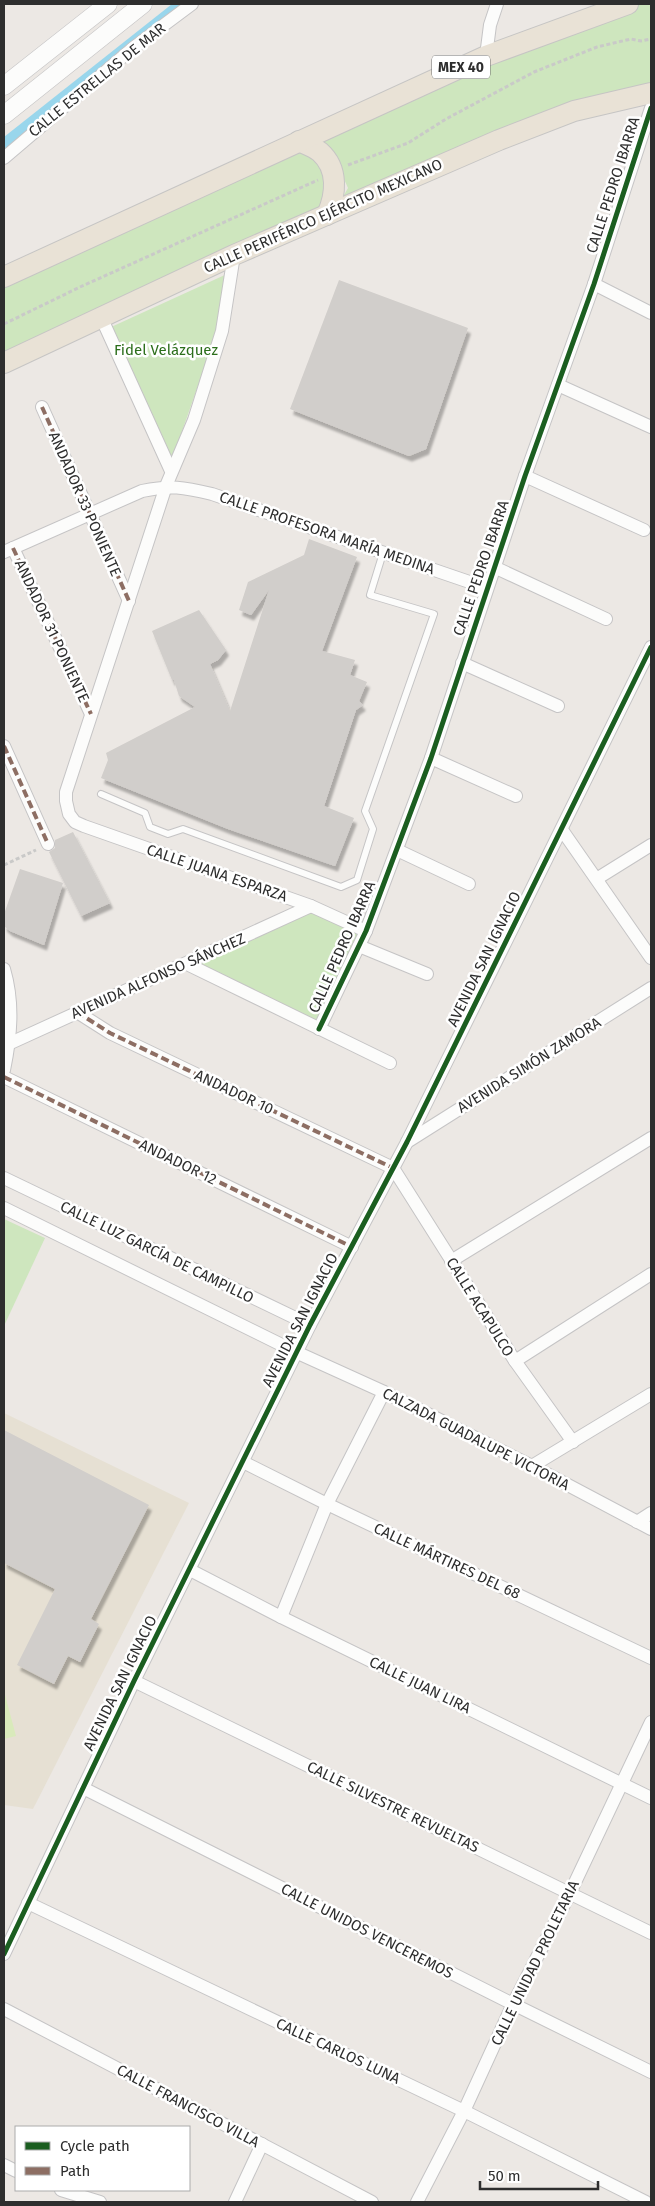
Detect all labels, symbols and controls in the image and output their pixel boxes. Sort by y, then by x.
street label: CALLE ESTRELLAS DE MAR [25,19,169,141]
road number: MEX 40 [432,56,490,78]
street label: CALLE PEDRO IBARRA [582,114,644,256]
street label: CALLE PERIFÉRICO EJÉRCITO MEXICANO [201,155,445,277]
park label: Fidel Velázquez [114,341,218,359]
street label: ANDADOR 33 PONIENTE [45,429,125,579]
street label: CALLE PROFESORA MARÍA MEDINA [217,488,437,578]
street label: CALLE PEDRO IBARRA [449,497,513,638]
street label: ANDADOR 31 PONIENTE [11,557,93,705]
street label: CALLE JUANA ESPARZA [144,840,290,906]
street label: CALLE PEDRO IBARRA [305,878,379,1016]
street label: AVENIDA SAN IGNACIO [443,888,525,1030]
street label: AVENIDA ALFONSO SÁNCHEZ [68,929,248,1023]
street label: AVENIDA SIMÓN ZAMORA [454,1013,605,1117]
street label: ANDADOR 10 [192,1066,276,1118]
street label: ANDADOR 12 [136,1136,220,1188]
street label: CALLE LUZ GARCÍA DE CAMPILLO [57,1197,257,1307]
street label: AVENIDA SAN IGNACIO [258,1250,342,1390]
street label: CALLE ACAPULCO [442,1254,518,1360]
street label: CALZADA GUADALUPE VICTORIA [380,1384,573,1494]
street label: CALLE MÁRTIRES DEL 68 [371,1519,523,1603]
street label: AVENIDA SAN IGNACIO [79,1612,161,1754]
street label: CALLE JUAN LIRA [366,1653,474,1718]
street label: CALLE SILVESTRE REVUELTAS [304,1757,482,1857]
street label: CALLE UNIDAD PROLETARIA [487,1877,583,2049]
street label: CALLE UNIDOS VENCEREMOS [278,1880,456,1982]
street label: CALLE CARLOS LUNA [273,2014,403,2088]
street label: CALLE FRANCISCO VILLA [114,2061,263,2151]
legend [15,2126,190,2191]
text: Cycle path [60,2137,130,2155]
scale bar [480,2158,598,2190]
text: Path [60,2162,90,2180]
text: 50 m [488,2167,521,2185]

